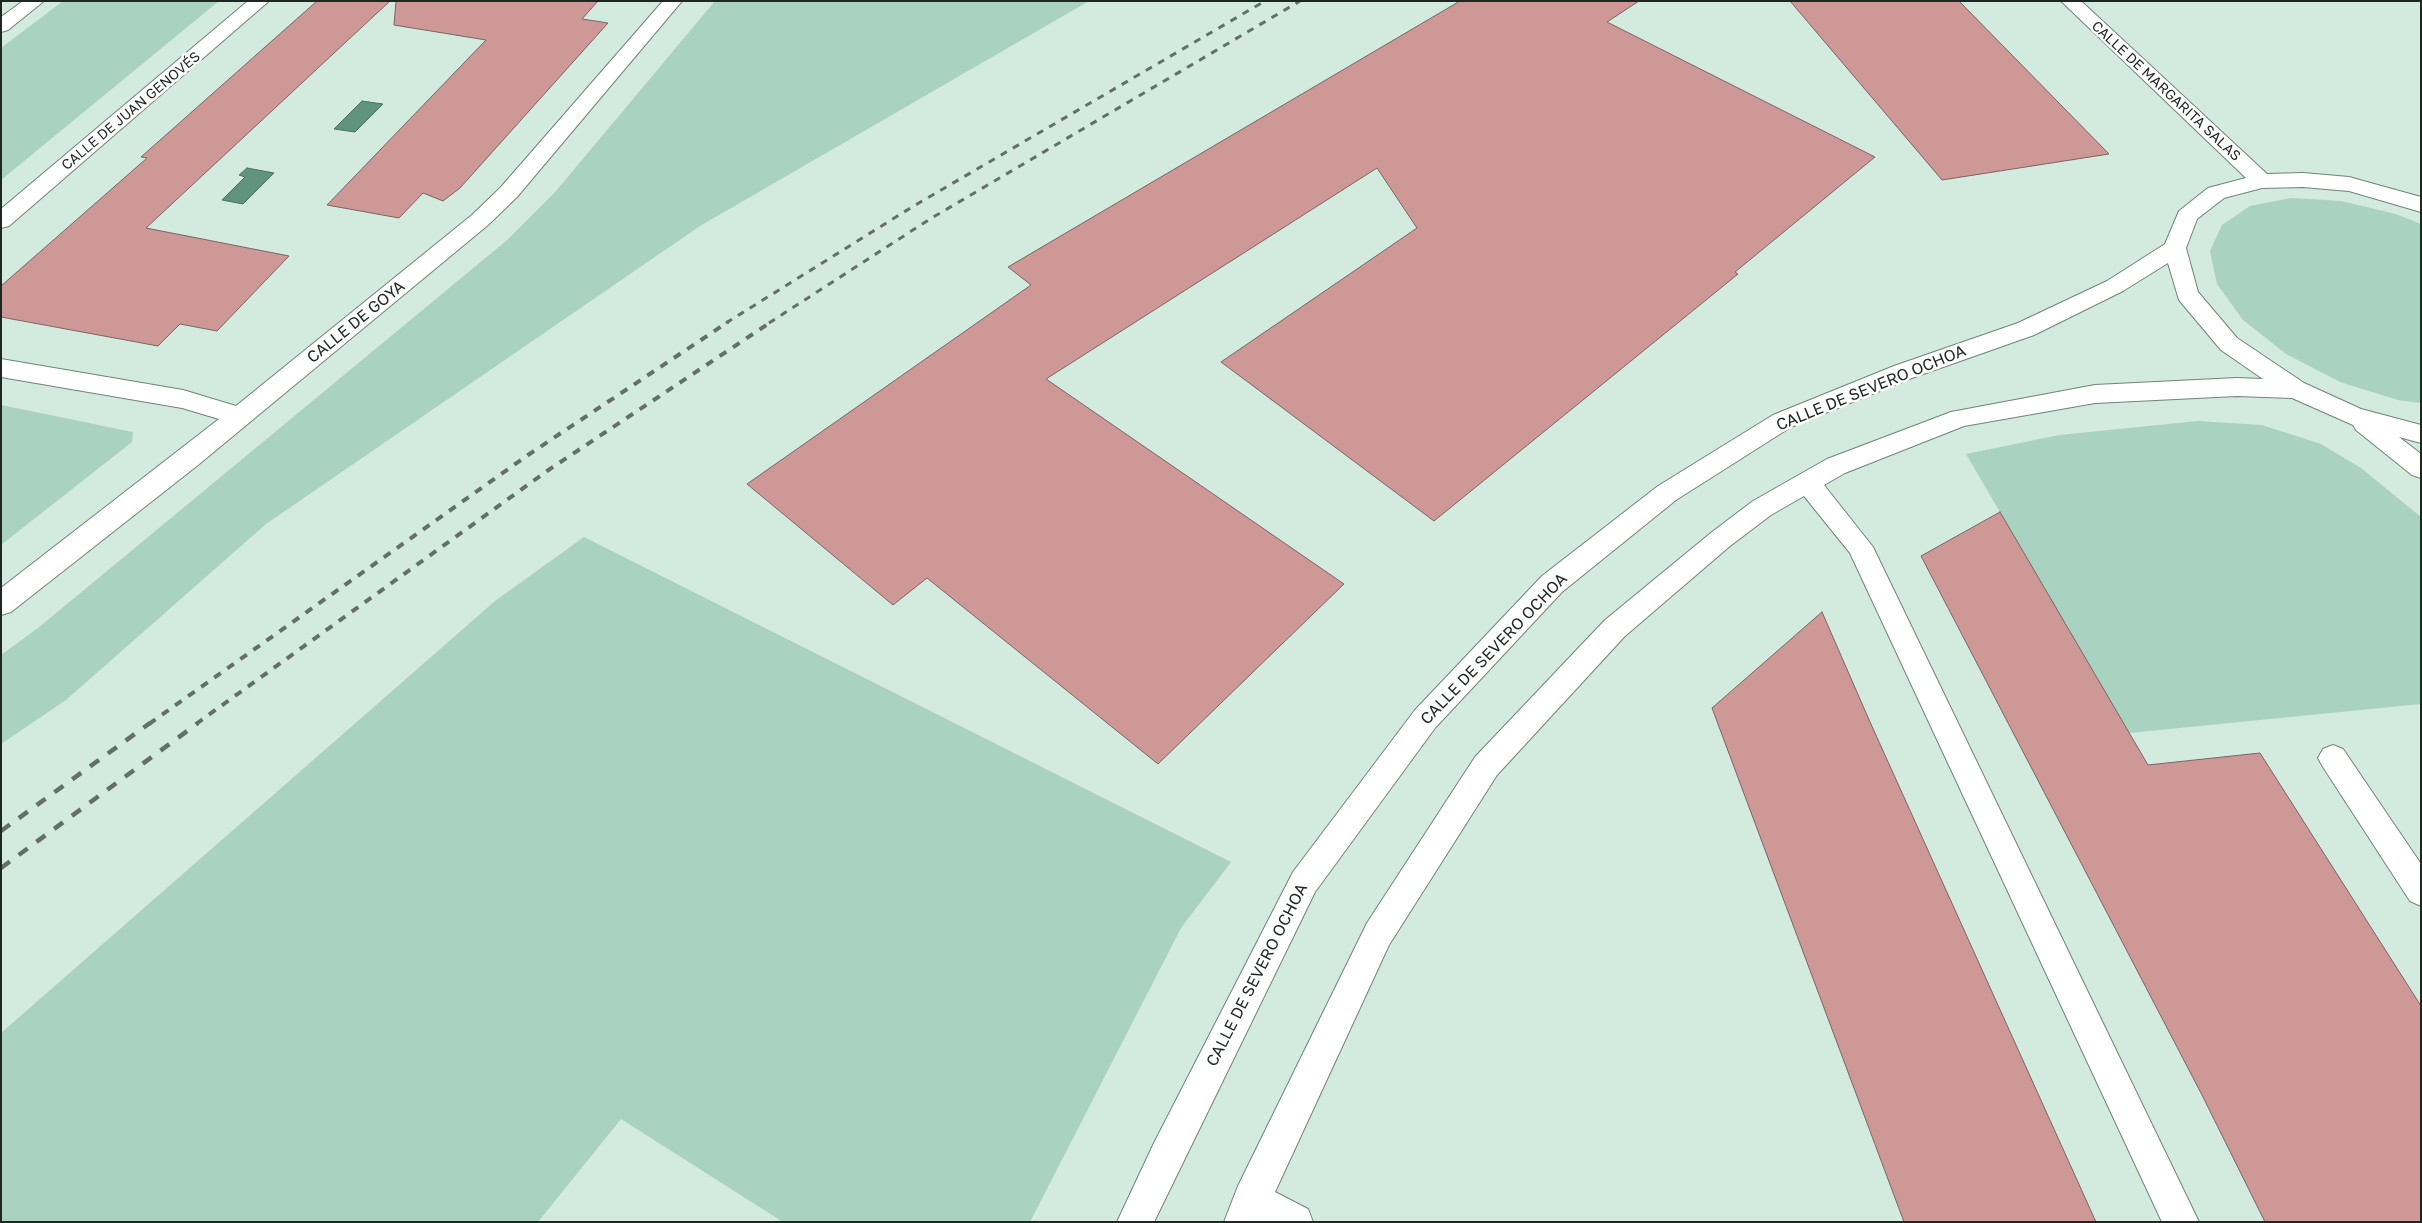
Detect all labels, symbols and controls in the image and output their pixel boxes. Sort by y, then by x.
street label: CALLE DE MARGARITA SALAS [2088,18,2244,164]
street label: CALLE DE JUAN GENOVÉS [58,48,204,174]
street label: CALLE DE GOYA [303,277,409,367]
street label: CALLE DE SEVERO OCHOA [1773,341,1969,435]
street label: CALLE DE SEVERO OCHOA [1417,569,1571,729]
street label: CALLE DE SEVERO OCHOA [1202,880,1312,1070]

